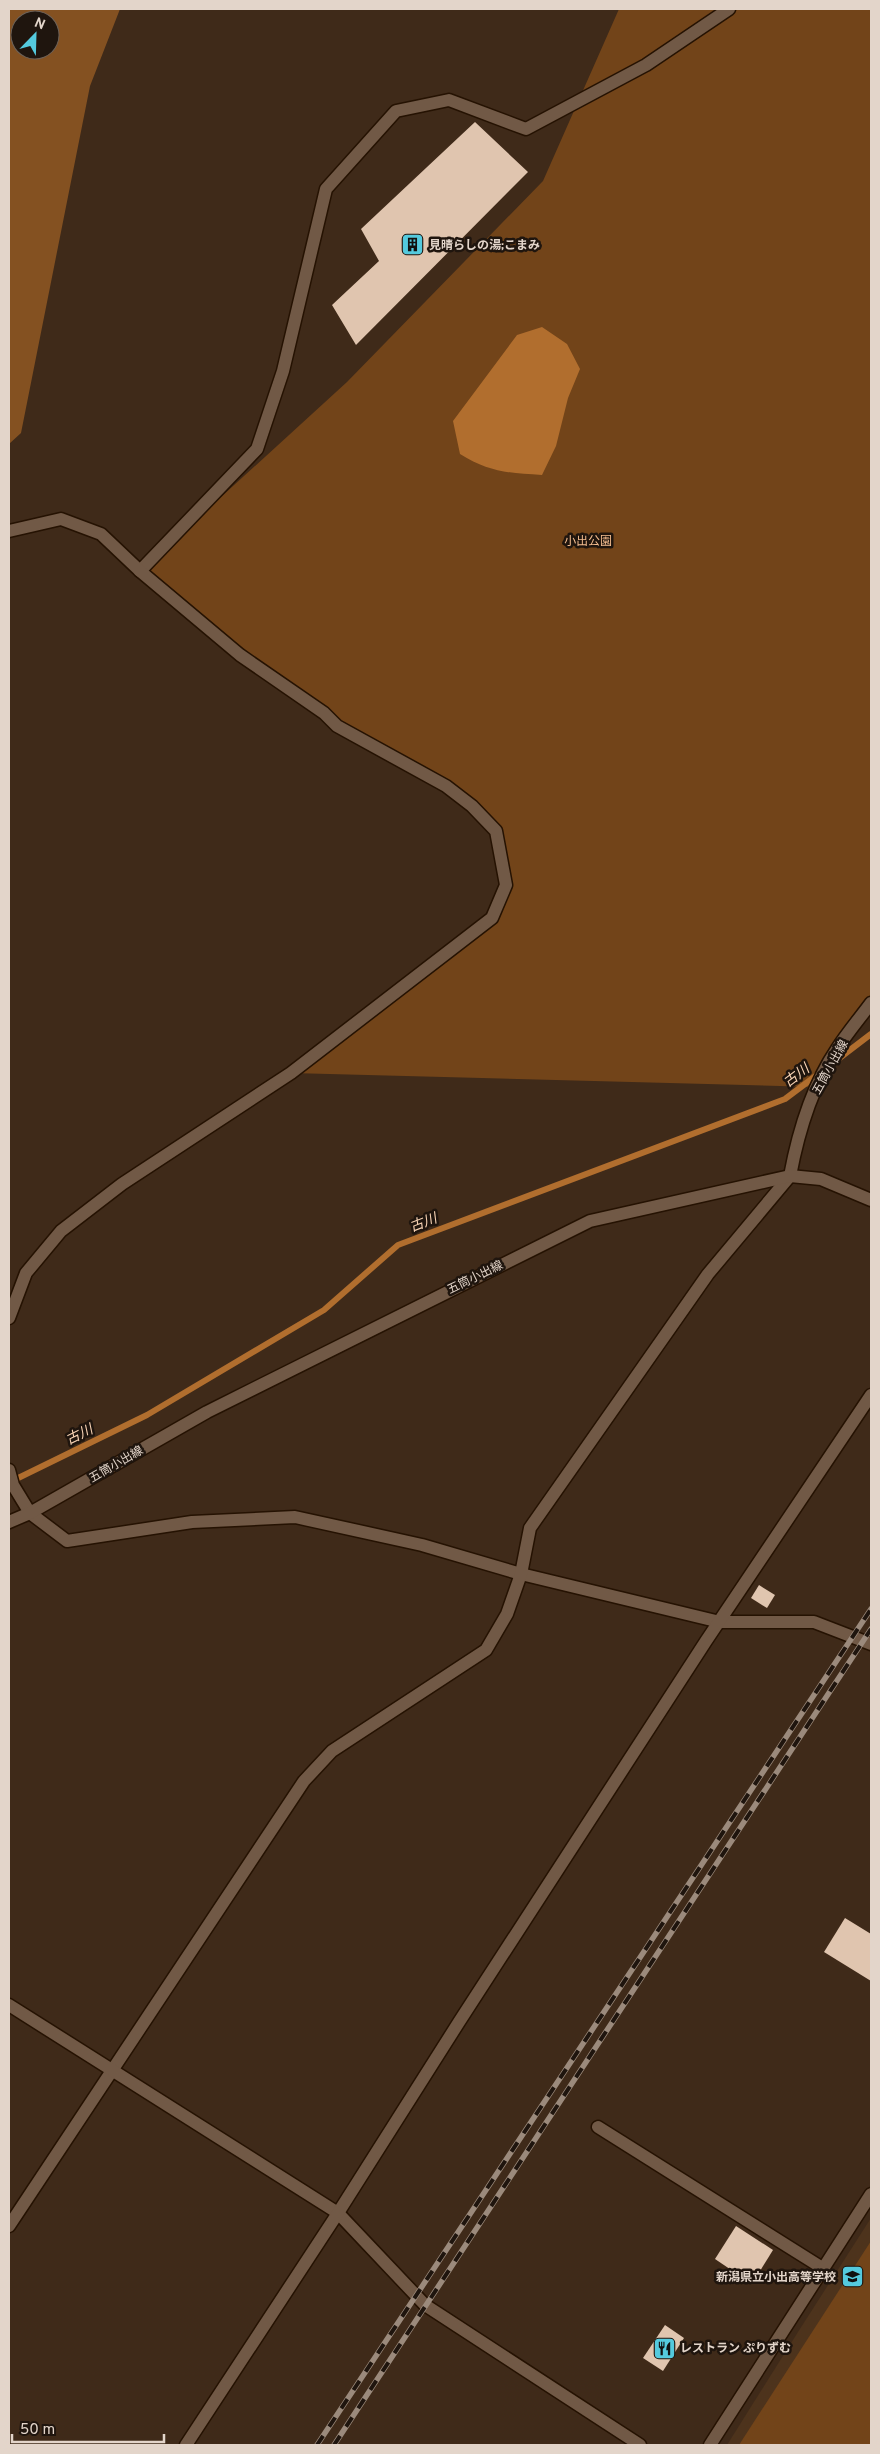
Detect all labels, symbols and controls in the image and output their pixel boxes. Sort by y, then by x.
north arrow [10,10,60,60]
text: N [32,15,47,34]
building icon: 見晴らしの湯;こまみ [401,233,425,257]
place label: 見晴らしの湯;こまみ [429,238,540,254]
park label: 小出公園 [564,534,612,550]
street label: 五筒小出線 [809,1037,852,1098]
water label: 古川 [781,1060,815,1091]
water label: 古川 [407,1210,442,1236]
street label: 五筒小出線 [445,1258,506,1298]
water label: 古川 [63,1421,98,1449]
street label: 五筒小出線 [87,1443,146,1487]
school or university icon: 新潟県立小出高等学校 [840,2265,864,2289]
place label: 新潟県立小出高等学校 [716,2270,836,2286]
restaurant icon: レストラン ぷりずむ [652,2336,676,2360]
place label: レストラン ぷりずむ [680,2341,791,2357]
scale bar [12,2412,165,2444]
text: 50 m [20,2421,55,2440]

